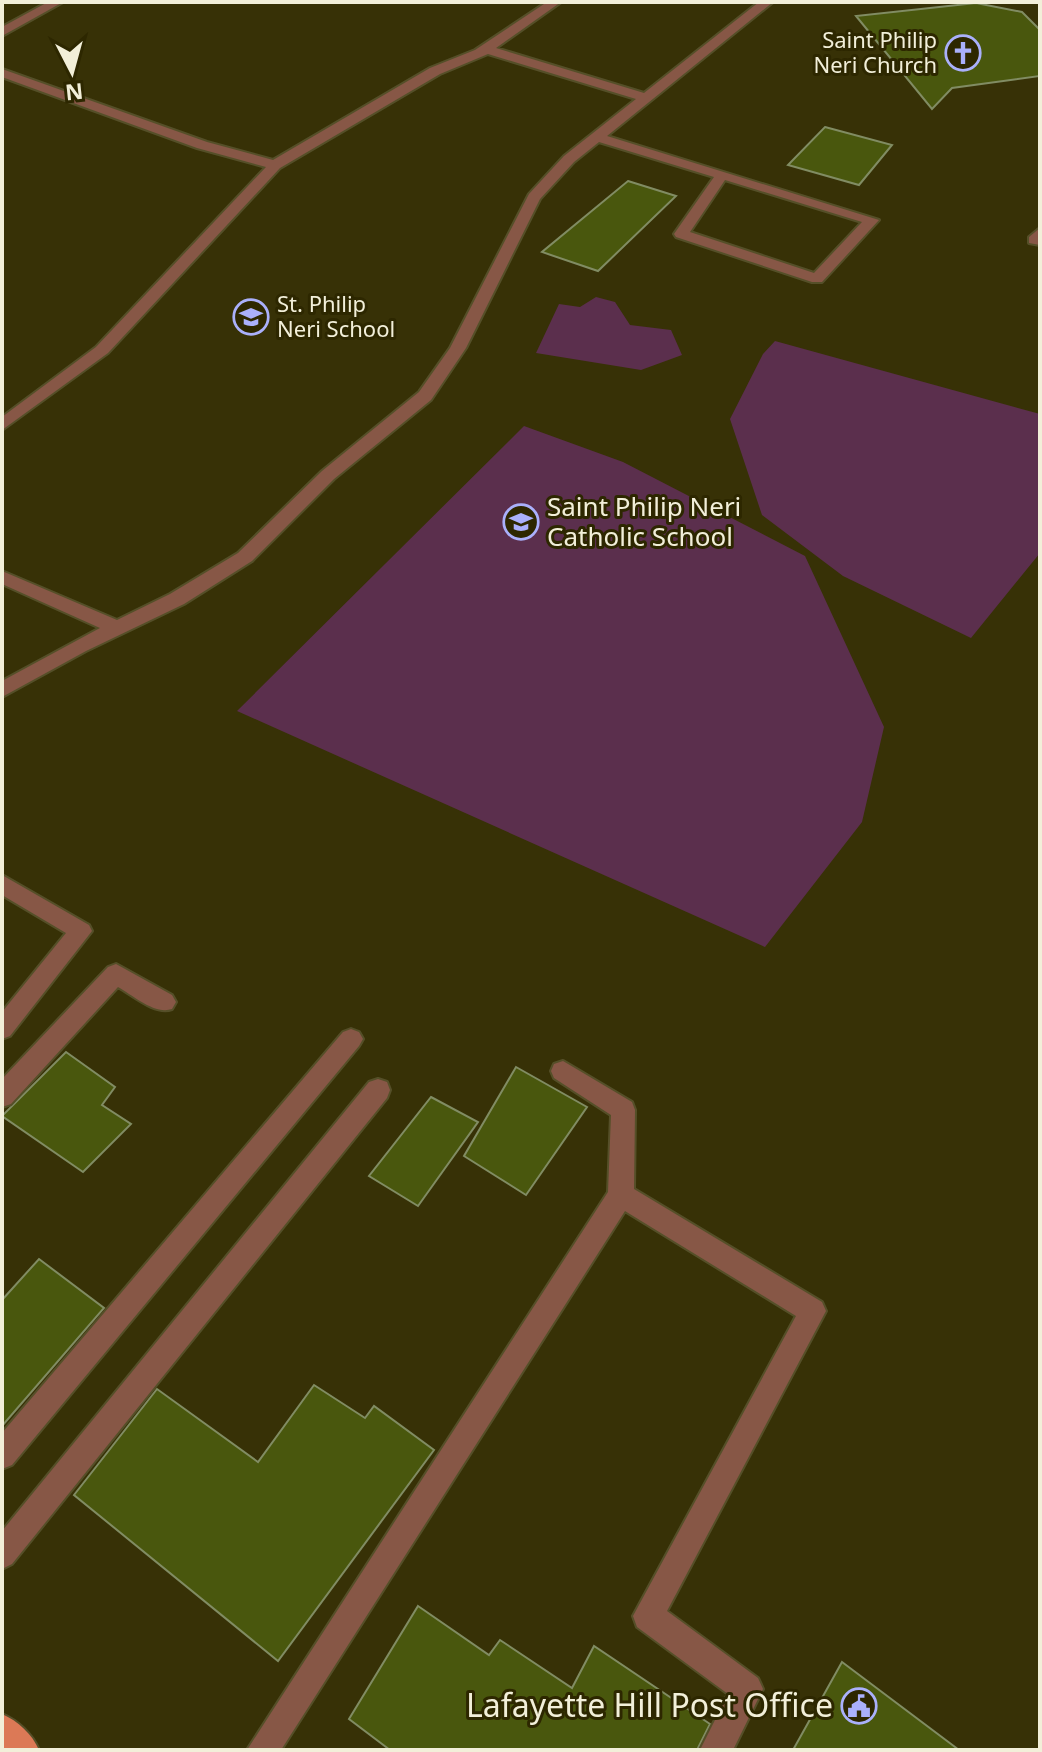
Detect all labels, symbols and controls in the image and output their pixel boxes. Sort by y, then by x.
place label: Saint Philip Neri Church [813,24,937,79]
north arrow [32,32,112,112]
church icon: Saint Philip Neri Church [944,34,982,72]
text: N [64,77,85,109]
place label: St. Philip Neri School [277,288,395,343]
school or university icon: St. Philip Neri School [232,298,270,336]
place label: Saint Philip Neri Catholic School [547,488,741,554]
school or university icon: Saint Philip Neri Catholic School [502,503,540,541]
place label: Lafayette Hill Post Office [466,1683,833,1726]
public building icon: Lafayette Hill Post Office [840,1687,878,1725]

